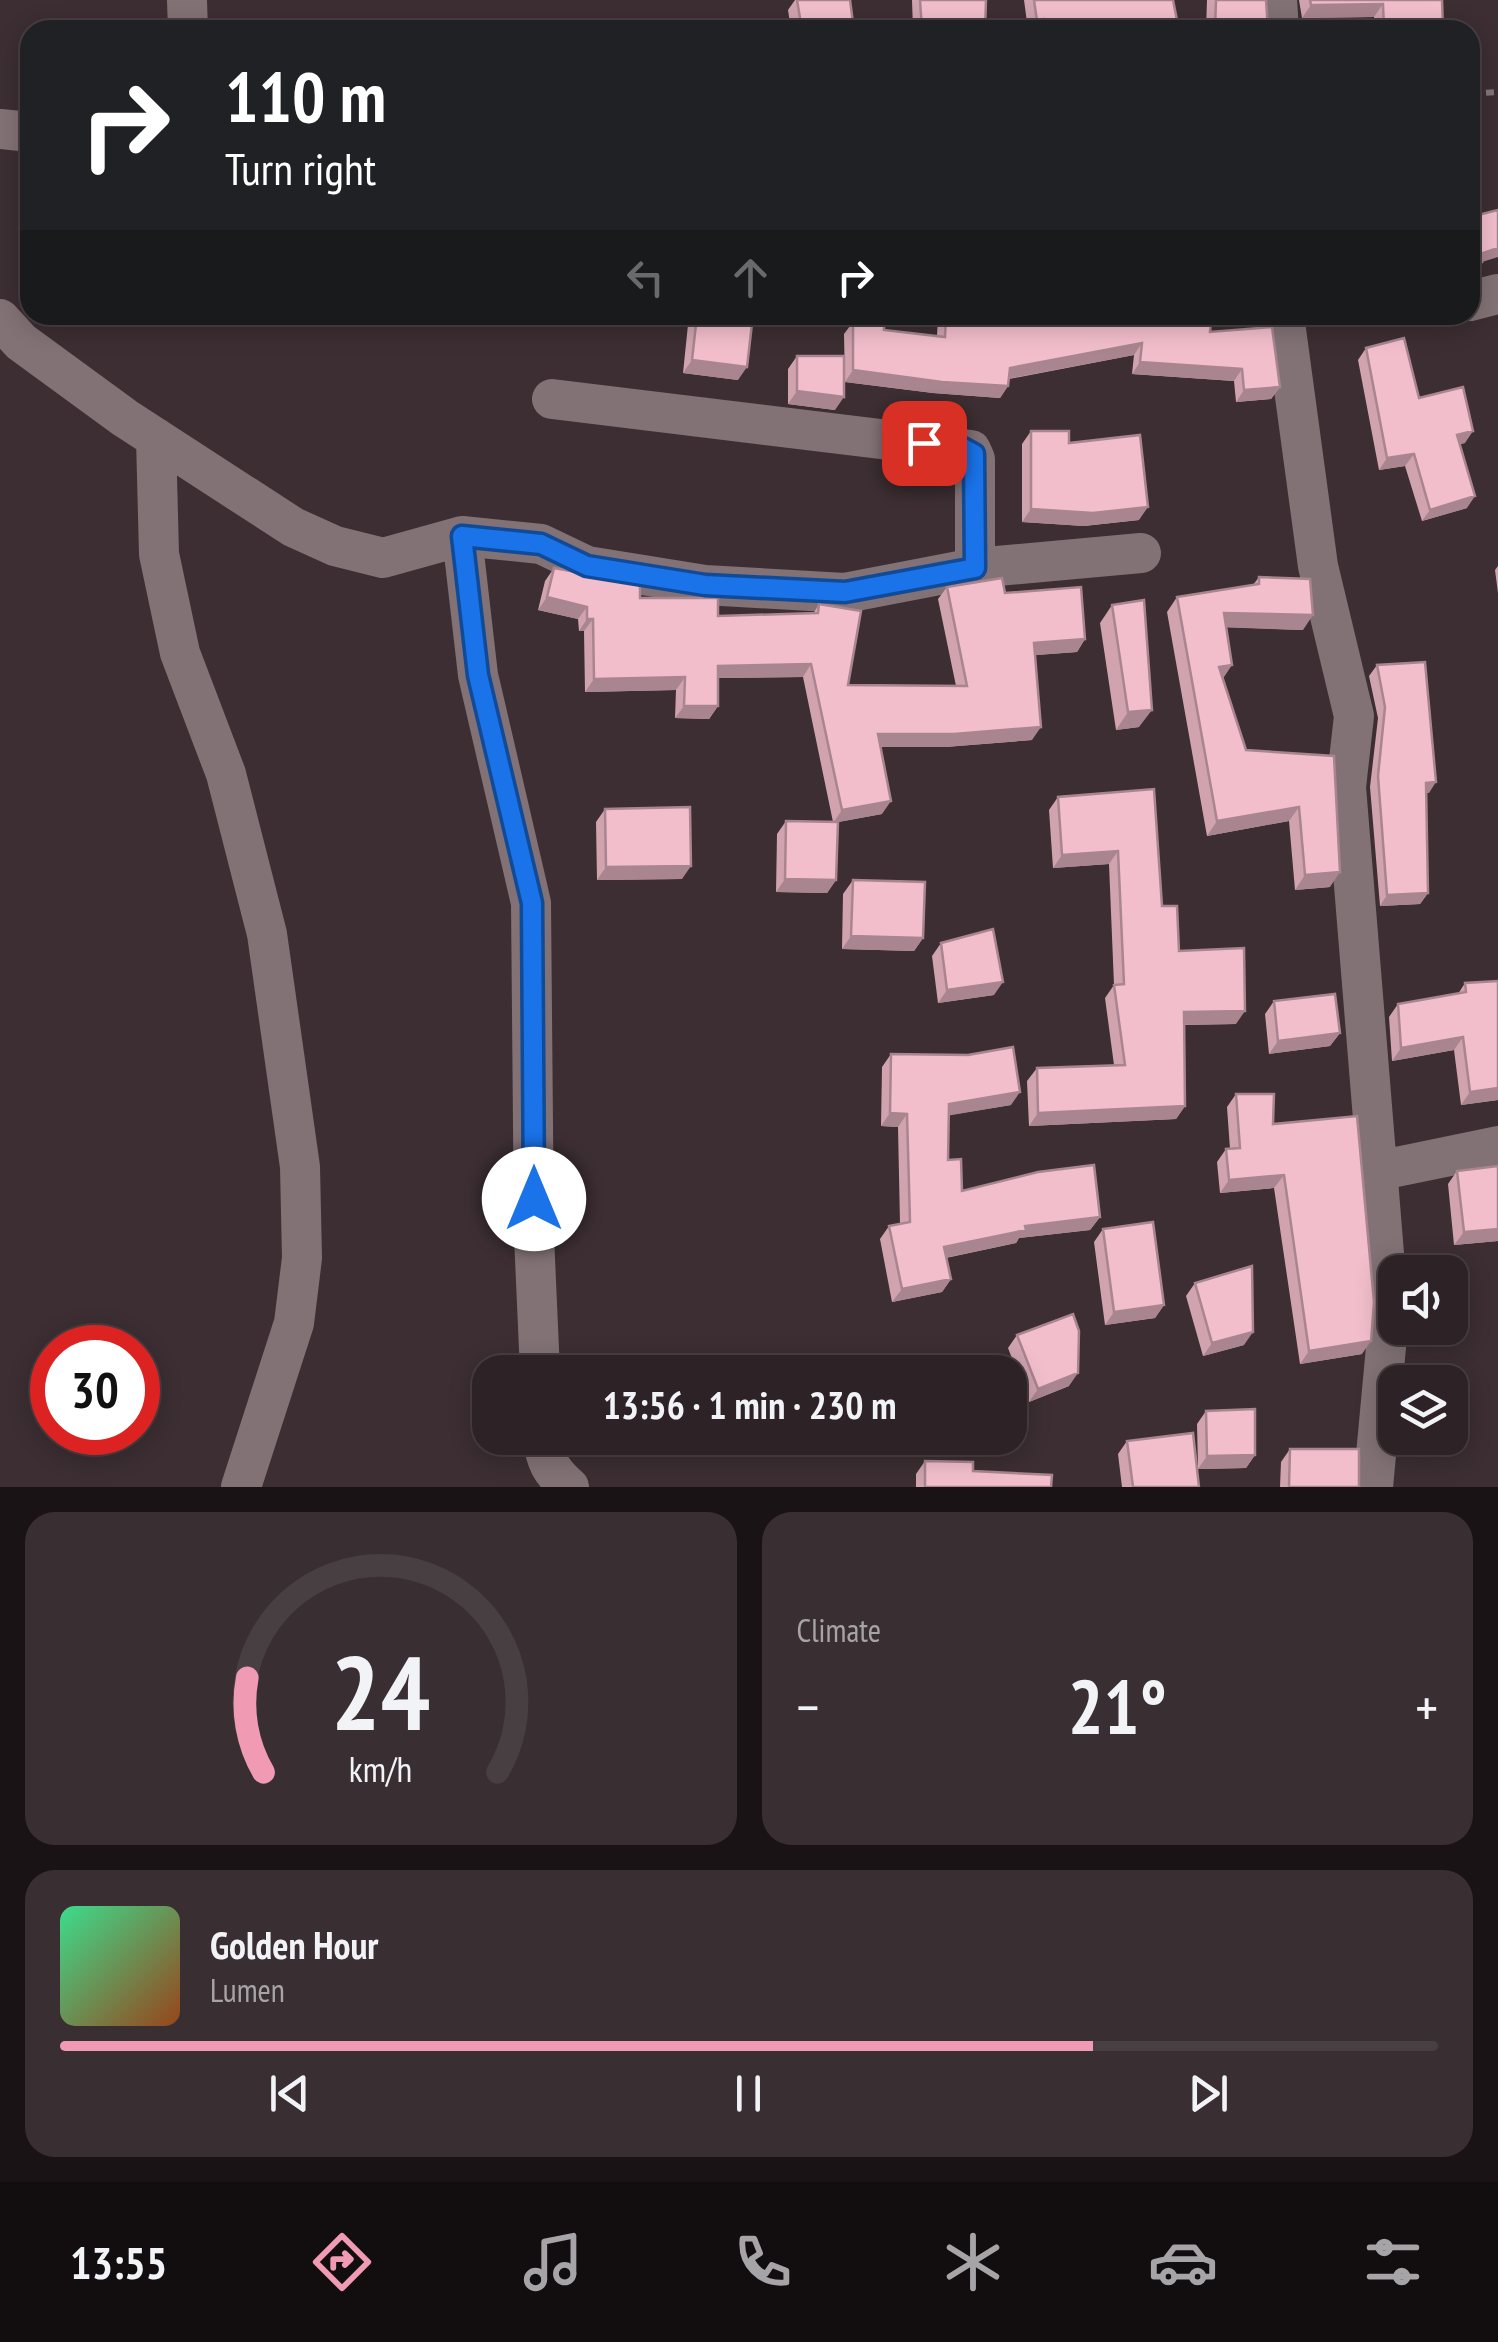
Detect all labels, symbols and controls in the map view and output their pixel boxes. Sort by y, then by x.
text: 110 m [225,51,386,141]
icon: right [60,60,190,190]
text: Turn right [225,139,376,197]
icon: left [618,250,673,305]
icon: ahead [723,250,778,305]
icon: right [828,250,883,305]
pin [882,401,967,486]
icon: arrive [897,416,952,471]
position arrow [482,1147,586,1251]
map controls [1378,1255,1468,1455]
button: sound [1378,1255,1468,1345]
speed limit sign: 30 [30,1325,160,1455]
button: layers [1378,1365,1468,1455]
text: 13:56 · 1 min · 230 m [603,1380,896,1429]
text: Climate [797,1609,881,1651]
text: 24 [331,1624,430,1759]
text: 21° [1068,1658,1167,1755]
text: − [797,1671,819,1742]
text: + [1415,1671,1438,1742]
text: km/h [349,1746,412,1792]
text: Golden Hour [210,1920,379,1969]
text: Lumen [210,1969,285,2011]
icon: previous [262,2066,317,2121]
icon: pause [721,2066,776,2121]
icon: next [1181,2066,1236,2121]
icon: directions [307,2227,377,2297]
icon: music [518,2227,588,2297]
icon: phone [728,2227,798,2297]
icon: climate [938,2227,1008,2297]
icon: car [1148,2227,1218,2297]
icon: filters [1358,2227,1428,2297]
text: 13:55 [70,2233,167,2291]

